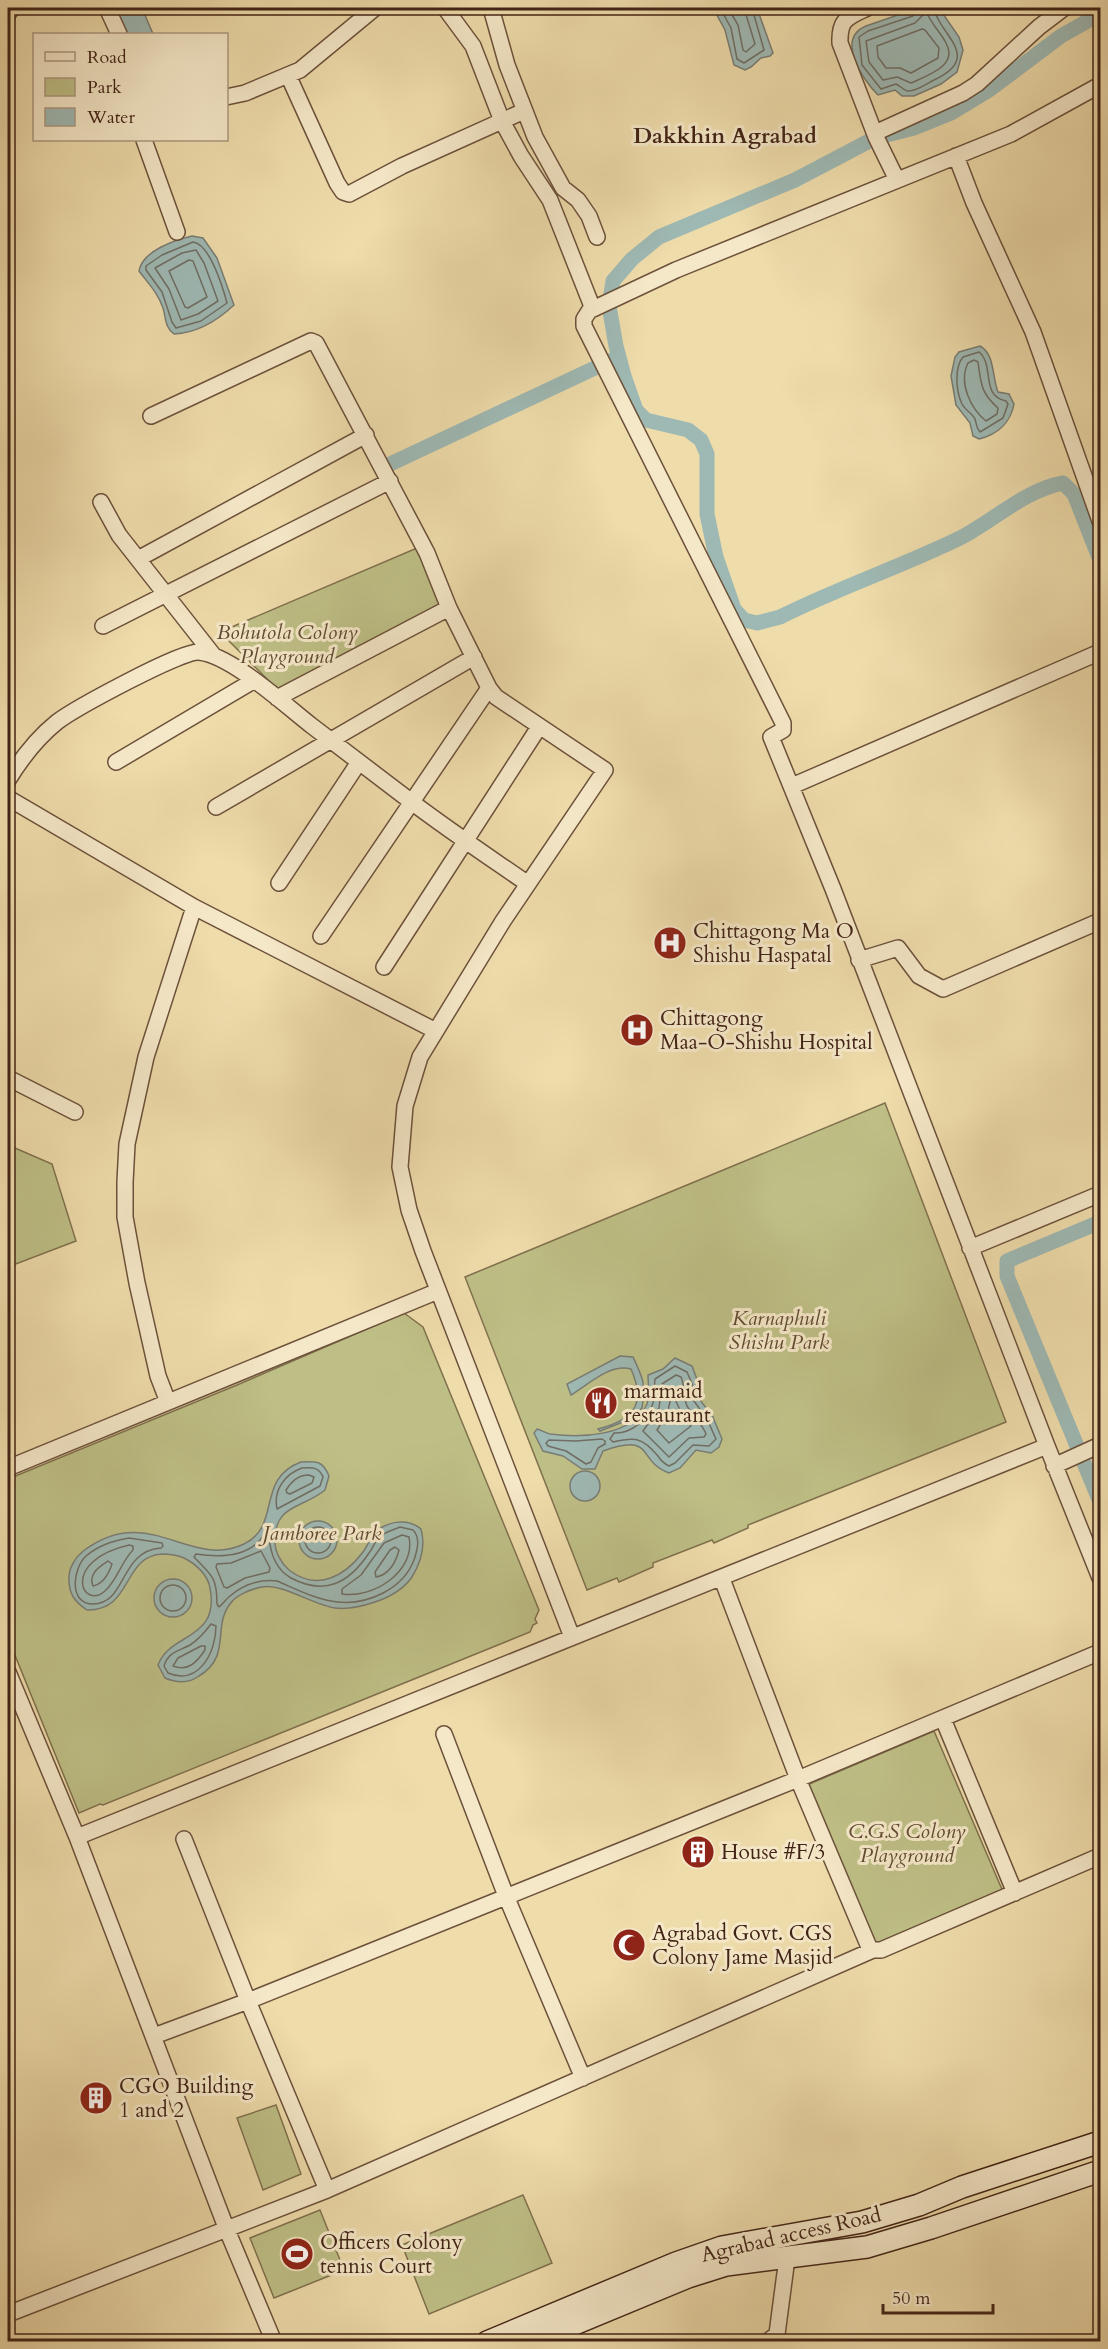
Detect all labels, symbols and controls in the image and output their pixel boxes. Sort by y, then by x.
legend [33,33,228,141]
text: Road [87,45,127,70]
text: Park [87,75,122,100]
text: Water [86,105,136,130]
district label: Dakkhin Agrabad [633,121,817,151]
park label: Bohutola Colony Playground [216,618,358,671]
place label: Chittagong Ma O Shishu Haspatal [693,917,854,970]
hospital icon: Chittagong Ma O Shishu Haspatal [652,925,688,961]
place label: Chittagong Maa-O-Shishu Hospital [660,1004,873,1057]
hospital icon: Chittagong Maa-O-Shishu Hospital [619,1012,655,1048]
park label: Karnaphuli Shishu Park [729,1304,830,1357]
place label: marmaid restaurant [624,1377,711,1430]
restaurant icon: marmaid restaurant [583,1385,619,1421]
park label: Jamboree Park [258,1519,382,1548]
park label: C.G.S Colony Playground [848,1817,966,1870]
building icon: House #F/3 [680,1834,716,1870]
place label: House #F/3 [721,1838,825,1867]
place label: Agrabad Govt. CGS Colony Jame Masjid [652,1919,833,1972]
mosque icon: Agrabad Govt. CGS Colony Jame Masjid [611,1927,647,1963]
place label: CGO Building 1 and 2 [119,2072,254,2125]
building icon: CGO Building 1 and 2 [78,2080,114,2116]
street label: Agrabad access Road [698,2200,884,2270]
place label: Officers Colony tennis Court [320,2228,463,2281]
sports icon: Officers Colony tennis Court [279,2236,315,2272]
scale bar [883,2277,992,2315]
text: 50 m [892,2286,931,2311]

